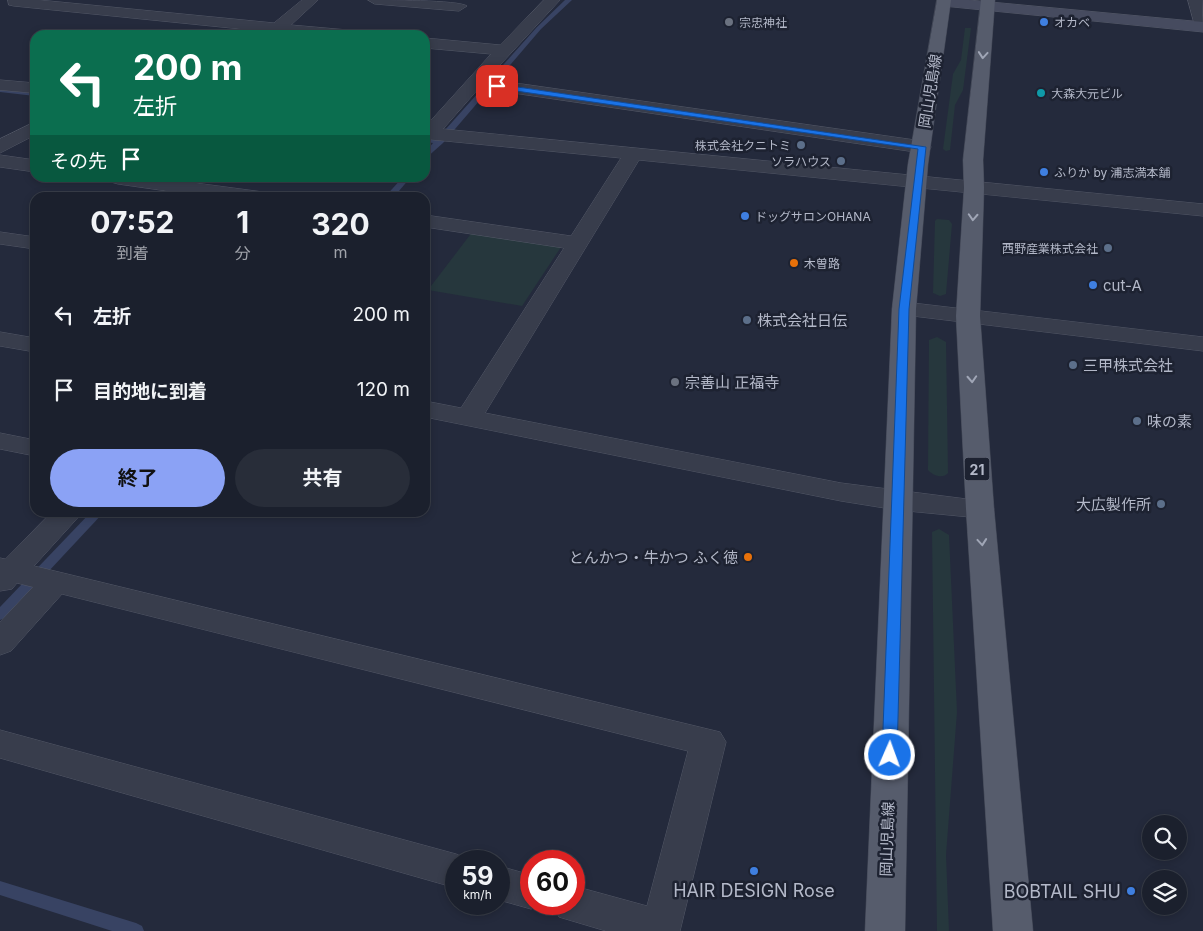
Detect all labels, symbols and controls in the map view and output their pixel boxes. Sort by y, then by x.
place label: 宗忠神社 [739,15,787,30]
place label: オカベ [1054,15,1090,30]
marker: 宗忠神社 [723,16,735,28]
marker: オカベ [1038,16,1050,28]
text: 200 m [133,46,242,88]
icon: left [50,50,115,115]
street label: 岡山児島線 [915,52,945,130]
one-way arrow [978,52,989,60]
pin [476,65,518,107]
icon: arrive [483,72,511,100]
place label: 大森大元ビル [1051,86,1123,101]
marker: 大森大元ビル [1035,87,1047,99]
text: 左折 [133,93,177,119]
place label: 株式会社クニトミ [695,138,791,153]
marker: 株式会社クニトミ [795,139,807,151]
icon: arrive [117,145,145,173]
text: その先 [50,150,107,173]
place label: ソラハウス [771,154,831,169]
marker: ソラハウス [835,155,847,167]
place label: ふりか by 浦志満本舗 [1054,165,1171,180]
marker: ふりか by 浦志満本舗 [1038,166,1050,178]
text: 07:52 [90,204,175,240]
text: 1 [236,204,249,240]
text: 320 [311,206,370,242]
place label: ドッグサロンOHANA [755,209,871,224]
marker: ドッグサロンOHANA [739,210,751,222]
one-way arrow [967,213,978,221]
place label: 西野産業株式会社 [1002,241,1098,256]
text: m [333,242,347,262]
marker: 西野産業株式会社 [1102,242,1114,254]
text: 到着 [116,243,148,263]
text: 分 [235,243,251,263]
place label: 木曽路 [804,256,840,271]
marker: 木曽路 [788,257,800,269]
place label: cut-A [1103,276,1142,295]
marker: cut-A [1087,279,1099,291]
icon: left [50,301,78,329]
text: 200 m [352,303,410,326]
text: 左折 [93,305,131,328]
place label: 株式会社日伝 [757,311,847,330]
marker: 株式会社日伝 [741,314,753,326]
place label: 三甲株式会社 [1083,356,1173,375]
marker: 三甲株式会社 [1067,359,1079,371]
place label: 宗善山 正福寺 [685,373,779,392]
icon: arrive [50,376,78,404]
marker: 宗善山 正福寺 [669,376,681,388]
one-way arrow [966,376,977,384]
text: 120 m [357,378,410,401]
text: 目的地に到着 [93,380,207,403]
place label: 味の素 [1147,412,1192,431]
marker: 味の素 [1131,415,1143,427]
button: 終了 [50,449,225,507]
button: 共有 [235,449,410,507]
road number: 21 [964,458,990,480]
place label: 大広製作所 [1076,495,1151,514]
marker: 大広製作所 [1155,498,1167,510]
one-way arrow [977,538,988,546]
place label: とんかつ・牛かつ ふく徳 [569,548,738,567]
marker: とんかつ・牛かつ ふく徳 [742,551,754,563]
position arrow [863,728,915,780]
street label: 岡山児島線 [876,801,898,877]
map controls [1142,815,1187,915]
button: search [1142,815,1187,860]
speed limit sign: 60 [520,850,585,915]
text: 59 [461,861,494,891]
marker: HAIR DESIGN Rose [748,865,760,877]
button: layers [1142,870,1187,915]
place label: HAIR DESIGN Rose [673,880,835,901]
place label: BOBTAIL SHU [1004,881,1121,902]
marker: BOBTAIL SHU [1125,885,1137,897]
text: km/h [463,887,492,902]

